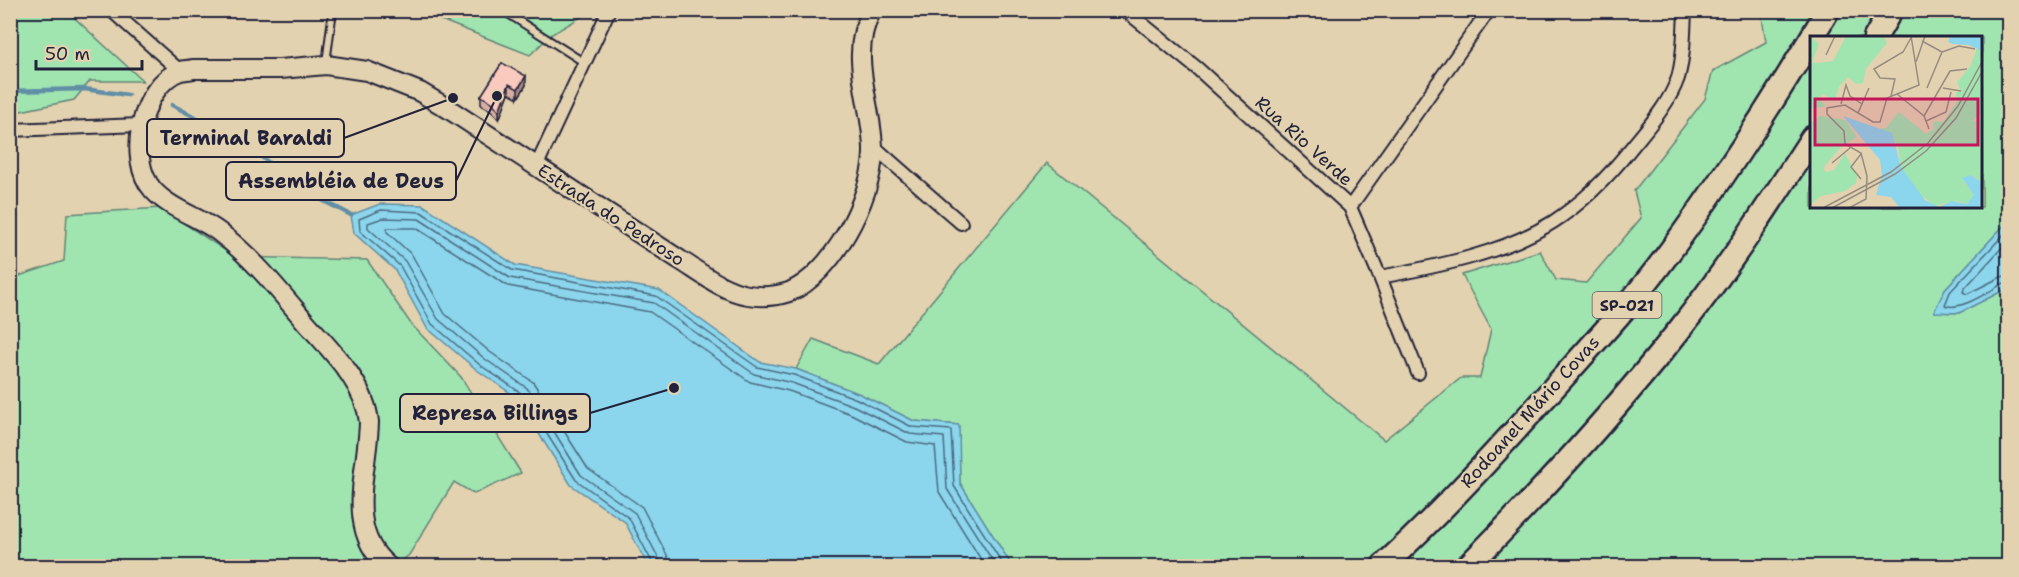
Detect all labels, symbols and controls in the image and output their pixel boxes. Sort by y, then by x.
scale bar [36,33,142,71]
inset map [1810,36,1983,208]
text: 50 m [45,42,90,66]
street label: Rua Rio Verde [1250,91,1358,191]
callout: Terminal Baraldi [147,119,344,157]
text: Terminal Baraldi [160,125,332,151]
street label: Estrada do Pedroso [533,158,689,272]
callout: Assembléia de Deus [226,162,456,200]
text: Assembléia de Deus [238,168,444,194]
road number: SP-021 [1592,292,1662,318]
street label: Rodoanel Mário Covas [1455,331,1605,493]
callout: Represa Billings [400,394,590,432]
text: Represa Billings [412,400,578,426]

